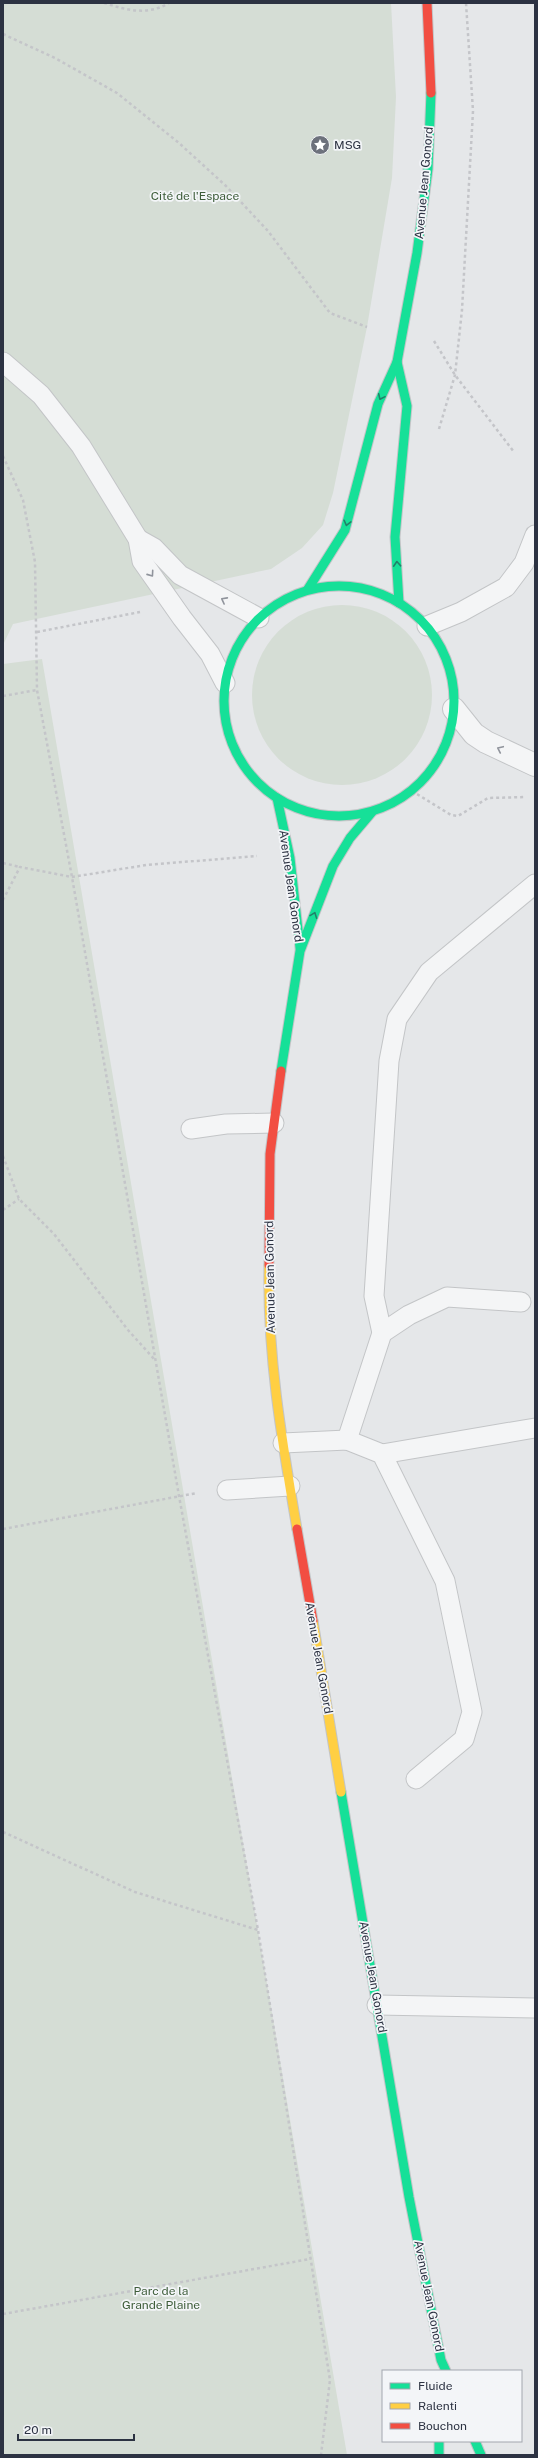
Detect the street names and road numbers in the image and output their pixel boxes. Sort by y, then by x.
street label: Avenue Jean Gonord [412,126,436,240]
street label: Avenue Jean Gonord [276,829,306,943]
street label: Avenue Jean Gonord [262,1220,278,1334]
street label: Avenue Jean Gonord [302,1601,336,1715]
street label: Avenue Jean Gonord [356,1920,390,2034]
street label: Avenue Jean Gonord [411,2239,447,2353]

